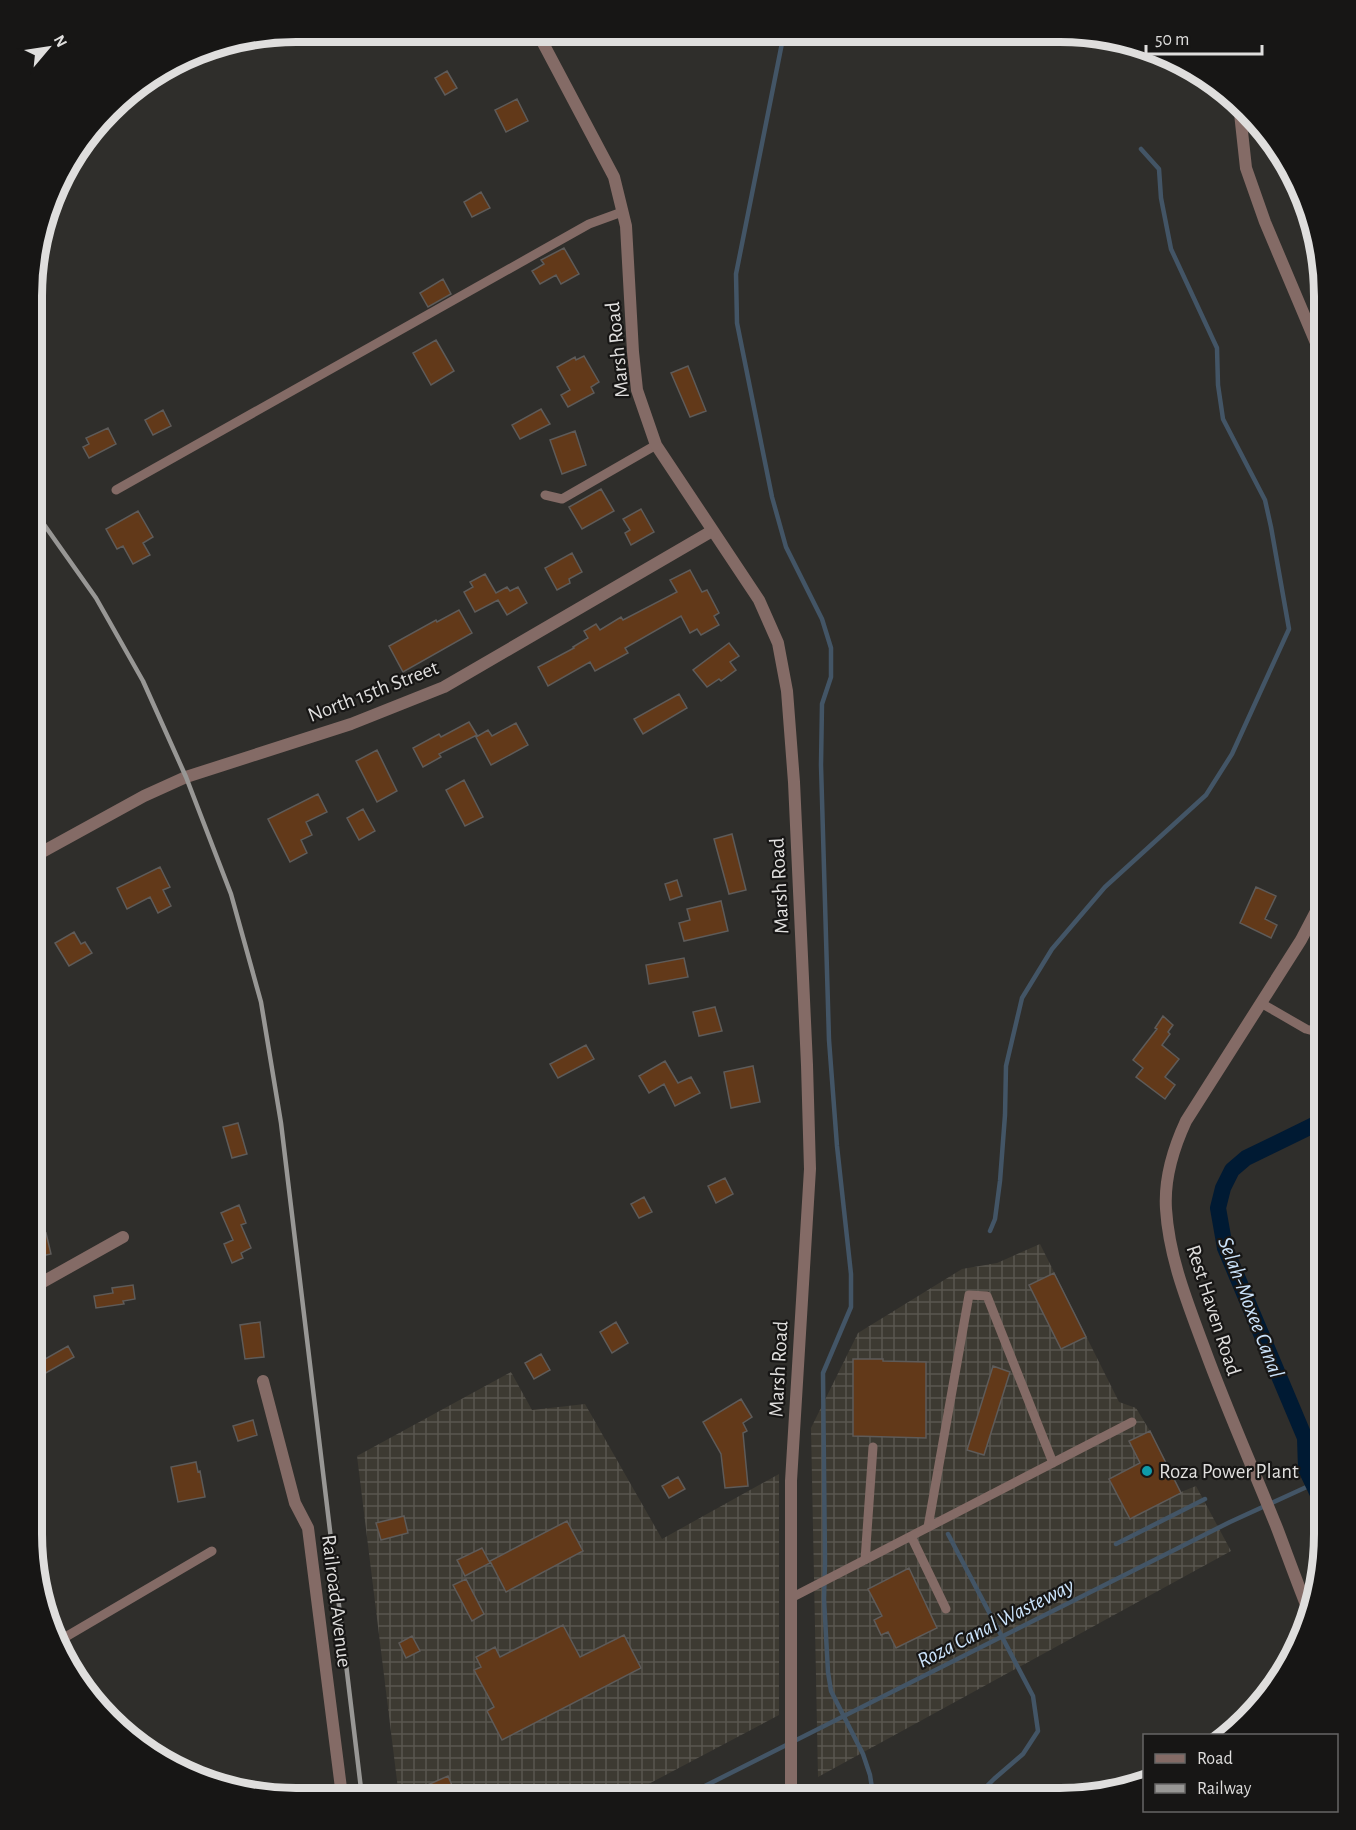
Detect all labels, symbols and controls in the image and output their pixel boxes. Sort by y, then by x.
north arrow [18,18,78,78]
scale bar [1146,18,1262,56]
text: 50 m [1155,31,1189,49]
text: N [51,32,70,50]
street label: Marsh Road [602,301,633,399]
street label: North 15th Street [305,657,442,726]
street label: Marsh Road [766,837,793,935]
water label: Selah-Moxee Canal [1214,1234,1288,1381]
street label: Rest Haven Road [1182,1242,1245,1378]
street label: Marsh Road [765,1320,792,1418]
place label: Roza Power Plant [1159,1461,1299,1482]
marker: Roza Power Plant [1140,1464,1154,1478]
street label: Railroad Avenue [318,1534,355,1669]
water label: Roza Canal Wasteway [913,1574,1077,1672]
legend [1143,1734,1338,1812]
text: Road [1197,1750,1233,1768]
text: Railway [1197,1780,1252,1798]

